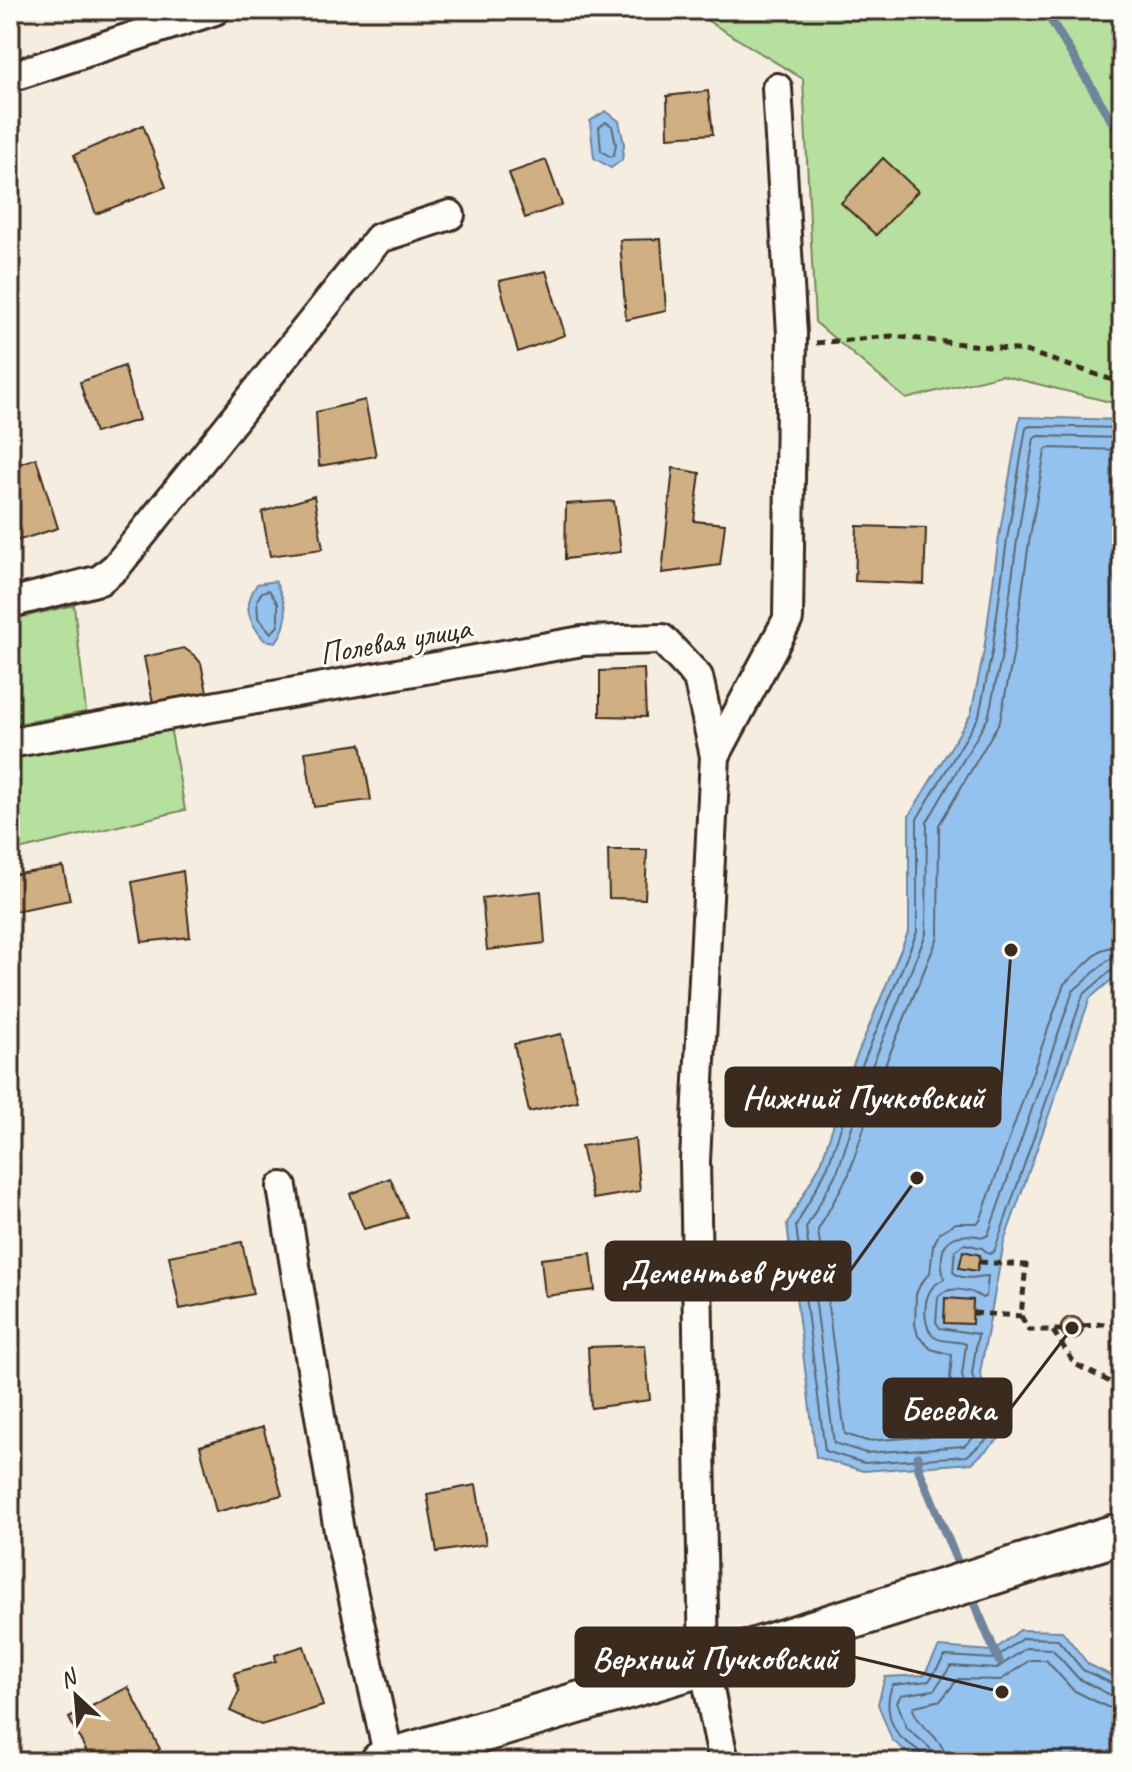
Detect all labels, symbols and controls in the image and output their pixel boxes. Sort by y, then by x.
street label: Полевая улица [316,607,476,674]
callout: Нижний Пучковский [726,1068,1000,1126]
text: Нижний Пучковский [742,1075,987,1118]
callout: Дементьев ручей [606,1242,850,1300]
text: Дементьев ручей [622,1250,837,1293]
callout: Беседка [884,1379,1011,1437]
text: Беседка [900,1387,999,1430]
callout: Верхний Пучковский [576,1628,854,1686]
text: Верхний Пучковский [592,1636,841,1679]
north arrow [36,1656,116,1736]
text: N [55,1662,83,1694]

